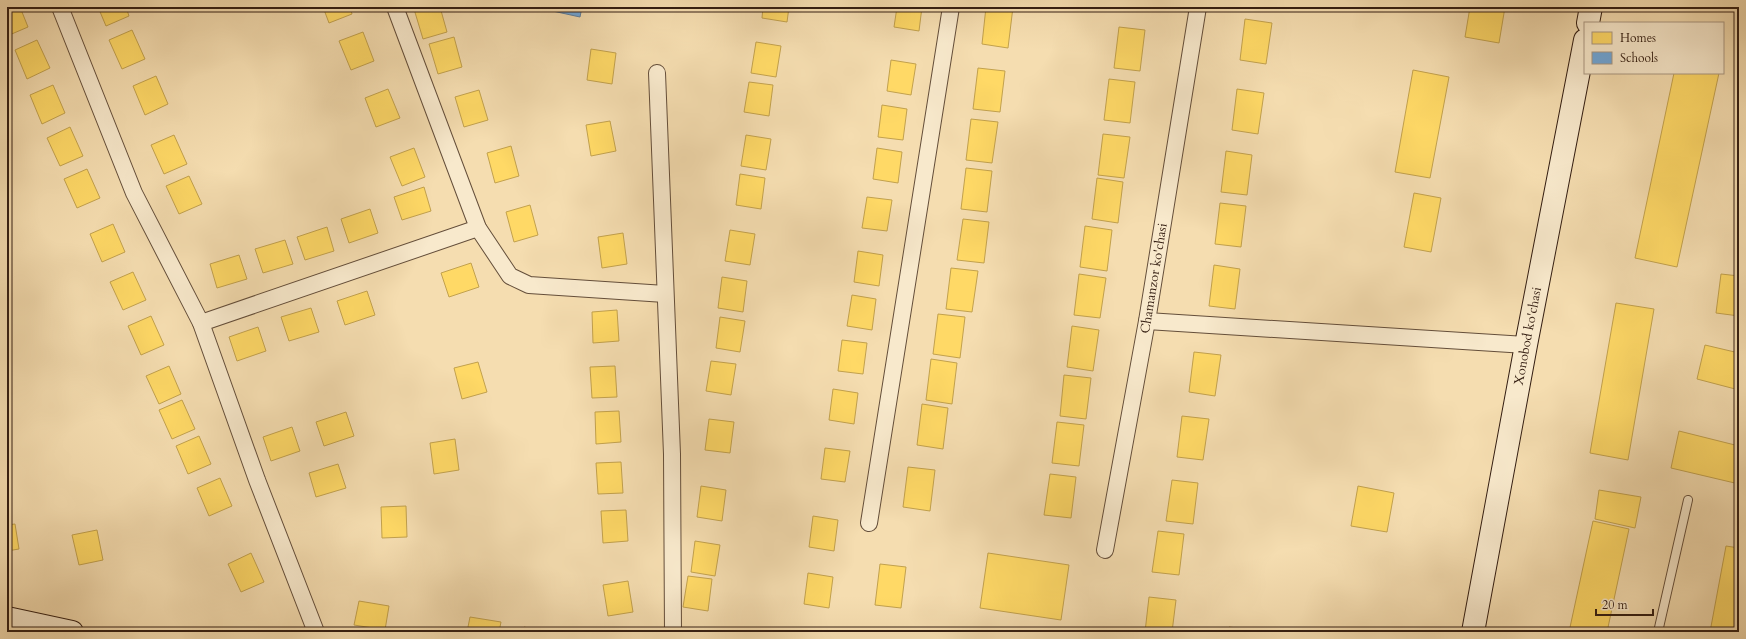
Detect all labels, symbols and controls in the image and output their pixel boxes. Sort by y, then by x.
legend [1584,22,1724,74]
text: Homes [1620,30,1656,46]
text: Schools [1620,50,1658,66]
street label: Chamanzor ko'chasi [1136,222,1172,335]
street label: Xonobod ko'chasi [1510,285,1546,387]
scale bar [1596,591,1653,617]
text: 20 m [1602,597,1629,613]

